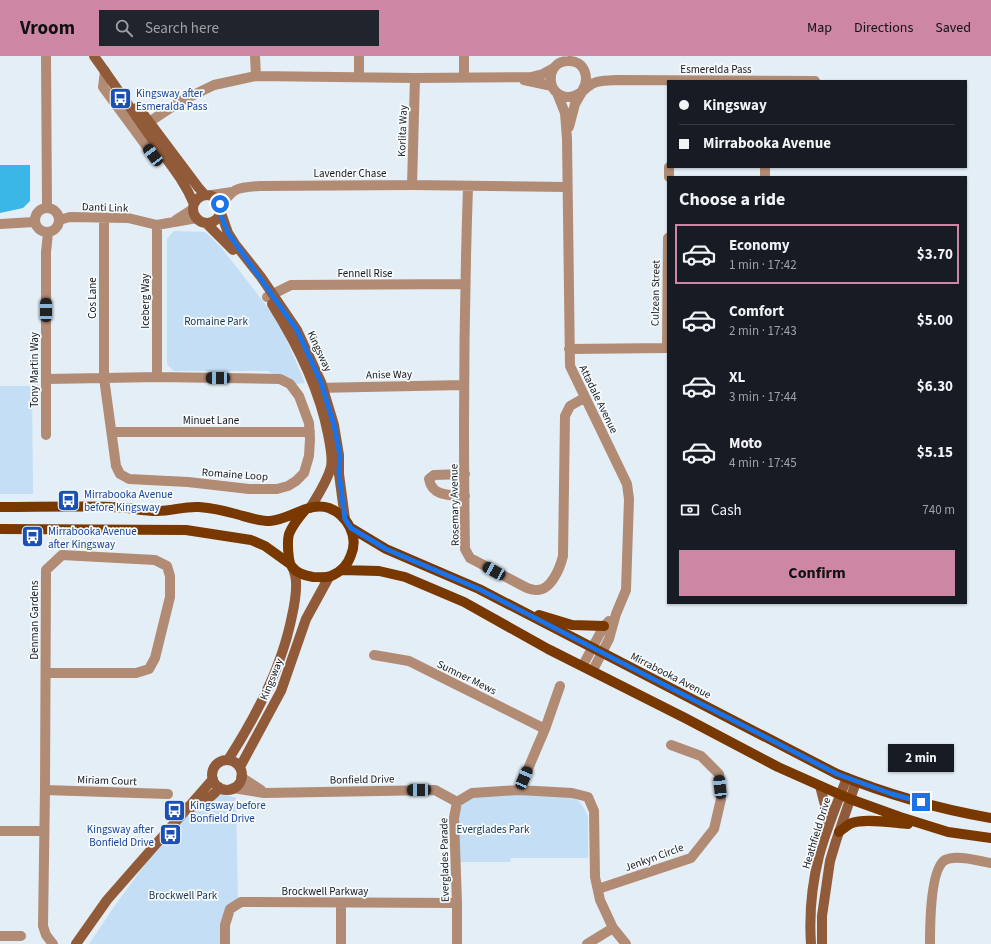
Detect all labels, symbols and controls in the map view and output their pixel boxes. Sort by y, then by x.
search box [99,10,379,46]
text: Vroom [20,15,75,42]
icon: search [113,17,135,39]
text: Search here [145,18,219,39]
text: Map [807,18,832,38]
text: Directions [854,18,913,38]
text: Saved [935,18,971,38]
street label: Esmerelda Pass [680,62,752,77]
bus stop icon: Kingsway after Esmeralda Pass [107,86,133,112]
place label: Kingsway after Esmeralda Pass [136,86,208,114]
text: Kingsway [703,95,767,116]
street label: Korlita Way [394,105,411,157]
text: Mirrabooka Avenue [703,133,831,154]
car [141,142,165,168]
street label: Lavender Chase [314,166,387,181]
text: Choose a ride [679,187,785,212]
route start [211,195,229,213]
street label: Danti Link [82,199,129,216]
text: Economy [729,235,790,256]
icon: car [681,236,717,272]
text: $3.70 [917,244,953,265]
text: 1 min · 17:42 [729,256,797,274]
street label: Culzean Street [647,260,664,326]
street label: Fennell Rise [337,266,393,281]
street label: Iceberg Way [138,273,153,329]
street label: Cos Lane [85,277,100,319]
car [40,298,52,322]
text: Comfort [729,301,784,322]
icon: car [681,302,717,338]
text: $5.00 [917,310,953,331]
park label: Romaine Park [184,314,248,329]
text: 2 min · 17:43 [729,322,797,340]
street label: Kingsway [304,328,336,374]
street label: Tony Martin Way [27,332,42,408]
street label: Attadale Avenue [576,363,622,436]
street label: Anise Way [366,367,412,382]
text: XL [729,367,745,388]
icon: car [681,368,717,404]
car [206,372,230,384]
text: $6.30 [917,376,953,397]
text: 3 min · 17:44 [729,388,797,406]
street label: Minuet Lane [183,413,240,428]
text: Moto [729,433,762,454]
icon: car [681,434,717,470]
text: $5.15 [917,442,953,463]
text: 4 min · 17:45 [729,454,797,472]
street label: Rosemary Avenue [446,463,463,546]
street label: Romaine Loop [201,465,269,484]
bus stop icon: Mirrabooka Avenue before Kingsway [55,487,81,513]
place label: Mirrabooka Avenue before Kingsway [84,487,173,515]
icon: cash [679,499,701,521]
text: Cash [711,500,742,521]
text: 740 m [922,501,955,519]
bus stop icon: Mirrabooka Avenue after Kingsway [20,524,46,550]
place label: Mirrabooka Avenue after Kingsway [48,524,137,552]
button: Confirm [679,550,955,596]
car [481,560,507,582]
street label: Denman Gardens [27,580,42,660]
street label: Mirrabooka Avenue [628,649,714,702]
street label: Kingsway [256,656,287,702]
street label: Sumner Mews [435,657,499,698]
callout: 2 min [888,744,954,772]
text: 2 min [905,749,937,767]
car [514,765,534,791]
street label: Bonfield Drive [329,771,395,788]
street label: Miriam Court [77,772,137,789]
car [713,774,727,800]
car [407,784,431,796]
route end [912,793,930,811]
street label: Heathfield Drive [799,795,835,871]
bus stop icon: Kingsway before Bonfield Drive [162,798,188,824]
place label: Kingsway before Bonfield Drive [190,798,266,826]
street label: Everglades Parade [436,817,453,902]
place label: Kingsway after Bonfield Drive [87,822,155,850]
bus stop icon: Kingsway after Bonfield Drive [157,822,183,848]
park label: Everglades Park [457,822,530,837]
street label: Jenkyn Circle [623,840,686,875]
street label: Brockwell Parkway [282,884,368,899]
park label: Brockwell Park [149,888,218,903]

